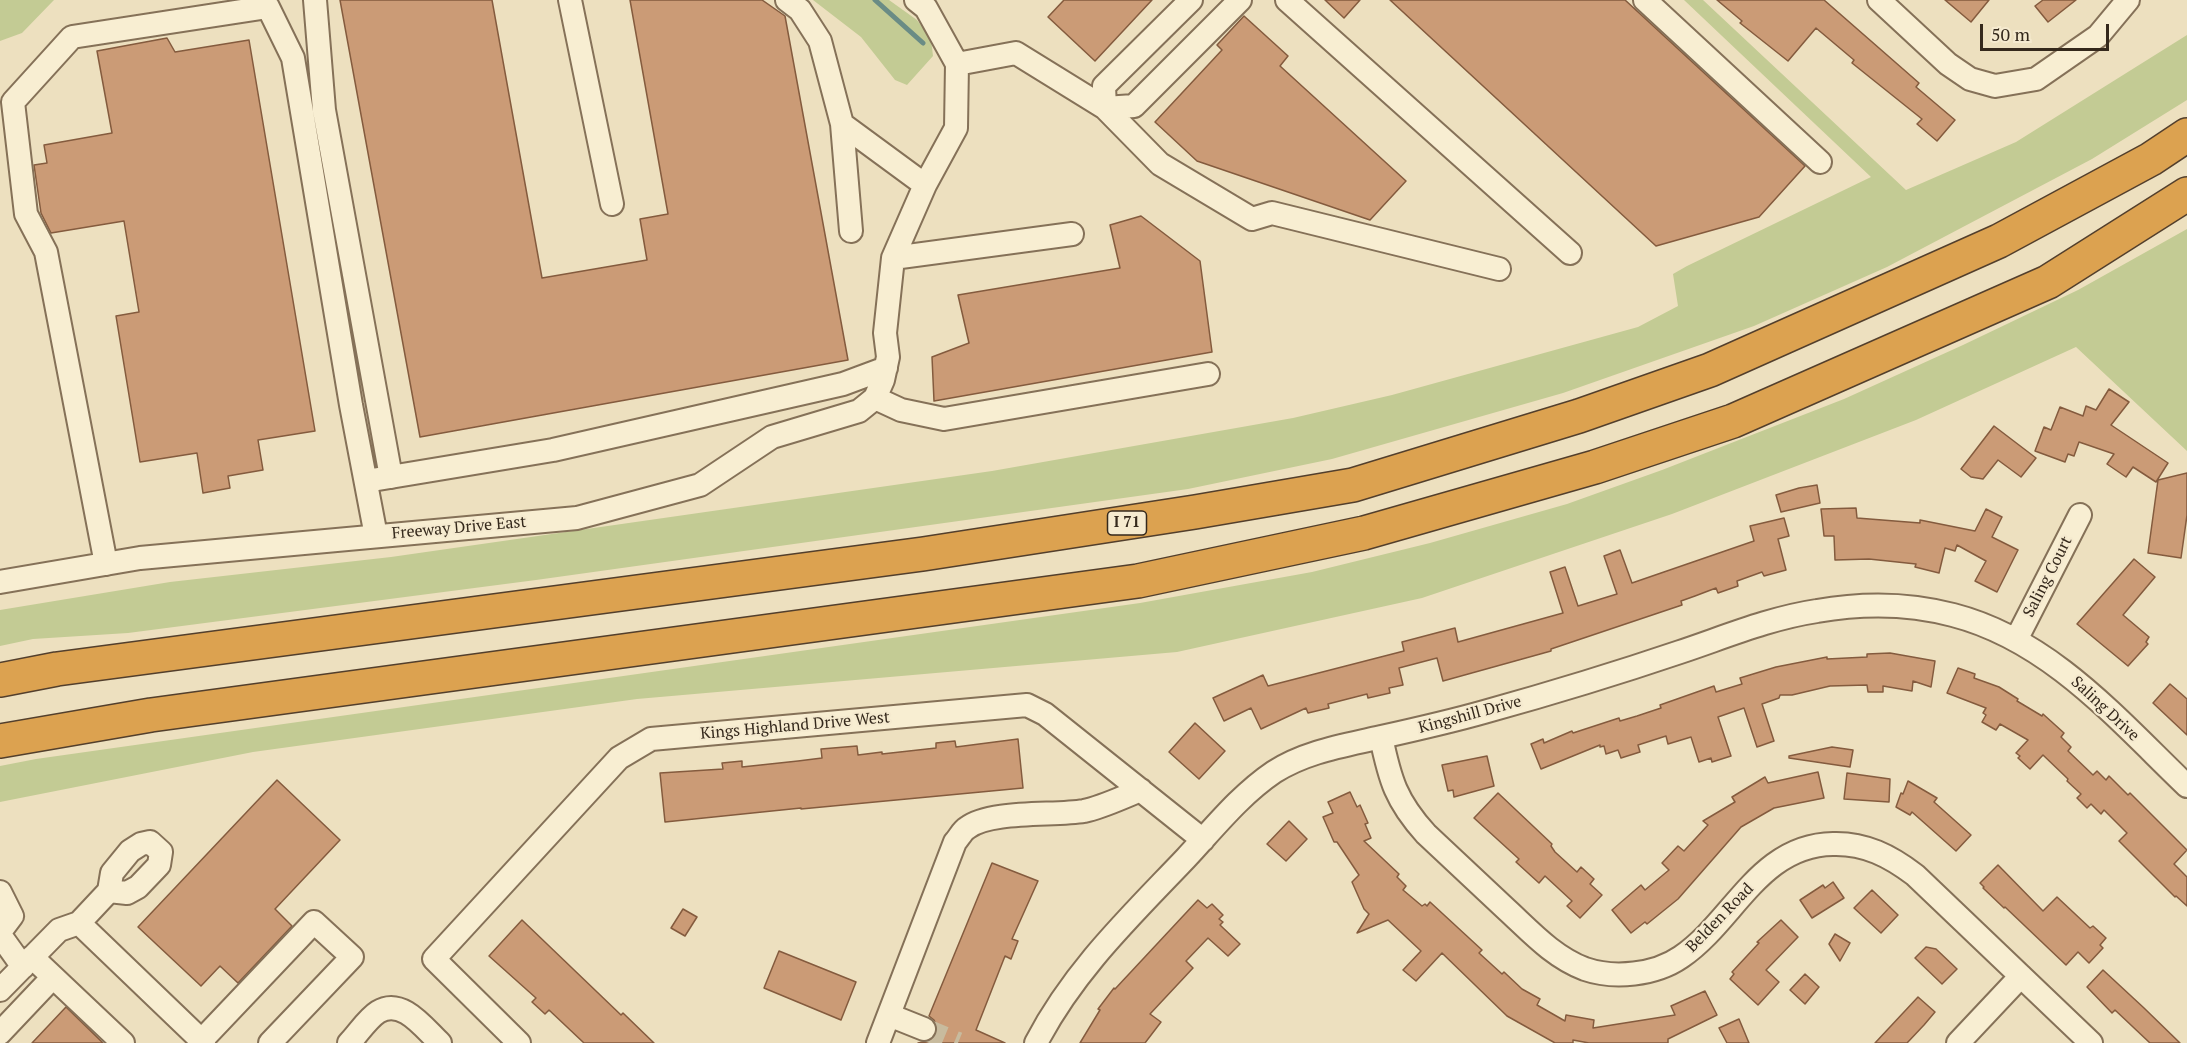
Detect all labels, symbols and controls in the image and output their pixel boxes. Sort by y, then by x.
scale bar [1983,12,2112,50]
text: 50 m [1991,22,2030,46]
road number: I 71 [1108,511,1146,535]
street label: Freeway Drive East [391,513,527,543]
street label: Saling Court [2019,533,2077,621]
street label: Saling Drive [2067,673,2143,745]
street label: Kingshill Drive [1416,692,1524,738]
street label: Kings Highland Drive West [699,708,891,744]
street label: Belden Road [1682,879,1758,957]

